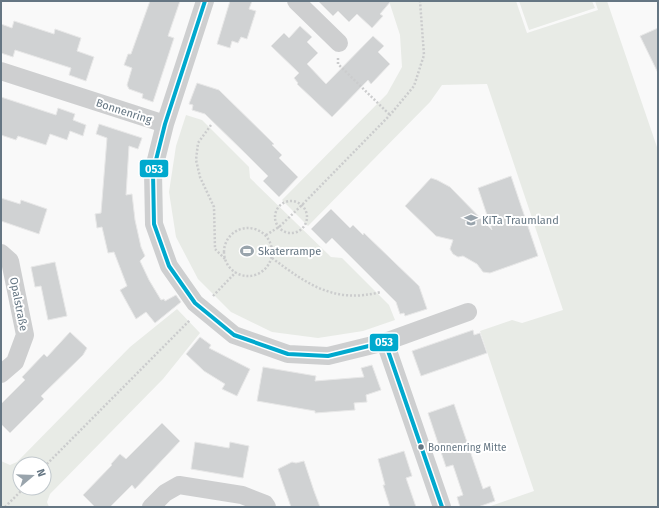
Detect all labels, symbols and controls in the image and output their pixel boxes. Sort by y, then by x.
street label: Bonnenring [94,96,154,127]
line badge: 053 [139,159,169,178]
text: 053 [145,163,163,176]
school or university icon: KiTa Traumland [463,212,479,228]
place label: KiTa Traumland [482,214,559,227]
sports icon: Skaterrampe [239,243,255,259]
place label: Skaterrampe [258,245,321,258]
street label: Opalstraße [7,276,30,332]
line badge: 053 [369,333,399,352]
text: 053 [375,336,393,349]
marker: Bonnenring Mitte [416,442,426,452]
place label: Bonnenring Mitte [428,442,506,454]
north arrow [12,456,52,496]
text: N [34,467,48,478]

